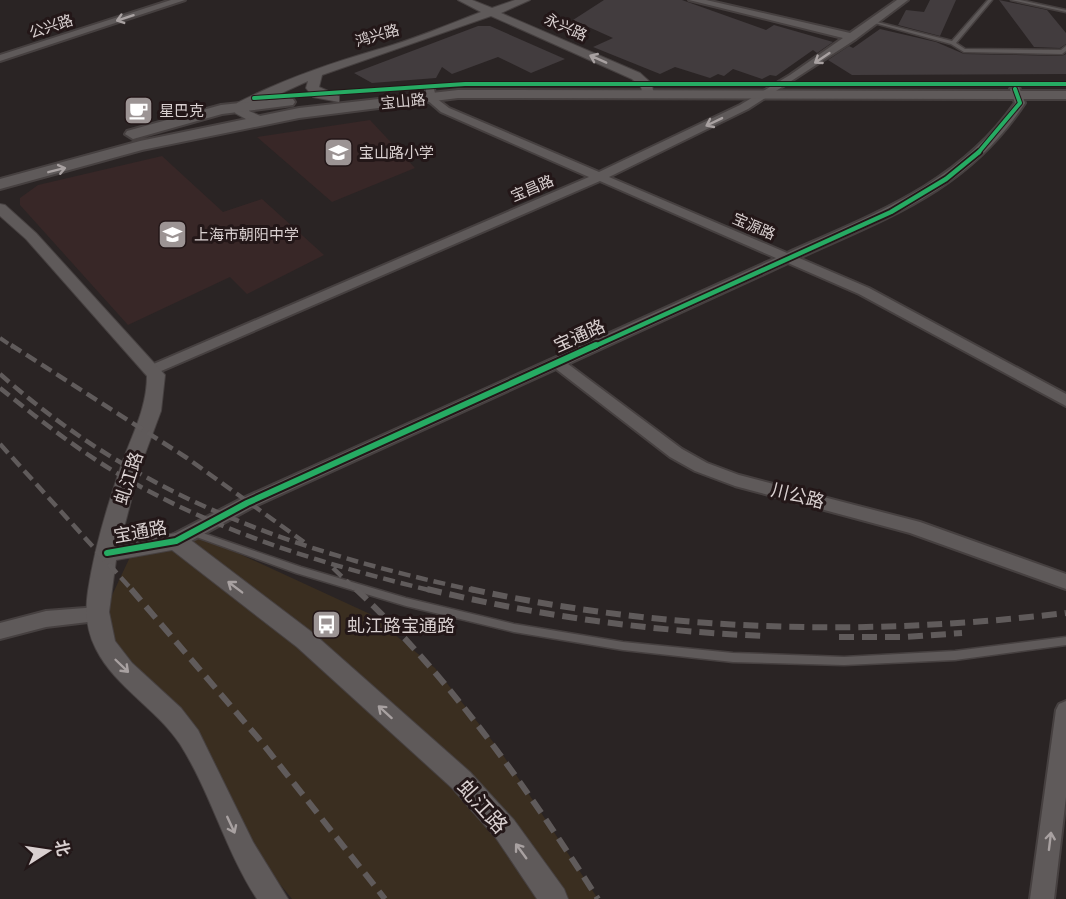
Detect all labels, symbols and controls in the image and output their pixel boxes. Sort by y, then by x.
street label: 永兴路 [541,8,591,46]
street label: 公兴路 [26,9,76,43]
one-way arrow [116,13,135,24]
street label: 鸿兴路 [352,19,402,51]
one-way arrow [813,52,830,65]
one-way arrow [590,53,608,64]
street label: 宝山路 [380,89,426,113]
cafe icon: 星巴克 [122,94,154,126]
place label: 星巴克 [159,100,204,121]
one-way arrow [706,116,724,128]
school or university icon: 宝山路小学 [322,136,354,168]
place label: 宝山路小学 [359,142,434,163]
one-way arrow [47,163,66,175]
street label: 宝昌路 [507,170,557,206]
street label: 宝源路 [729,208,779,244]
school or university icon: 上海市朝阳中学 [157,218,189,250]
place label: 上海市朝阳中学 [194,224,299,245]
street label: 宝通路 [549,313,609,357]
street label: 虬江路 [108,449,148,507]
street label: 川公路 [769,477,827,513]
street label: 宝通路 [111,514,169,548]
one-way arrow [228,581,244,593]
bus stop icon: 虬江路宝通路 [310,609,342,641]
place label: 虬江路宝通路 [347,613,455,637]
one-way arrow [114,659,129,673]
one-way arrow [378,705,393,719]
street label: 虬江路 [452,773,514,839]
one-way arrow [225,815,237,833]
north arrow [18,821,78,881]
one-way arrow [1044,832,1055,851]
text: 北 [50,838,75,858]
one-way arrow [515,843,527,859]

